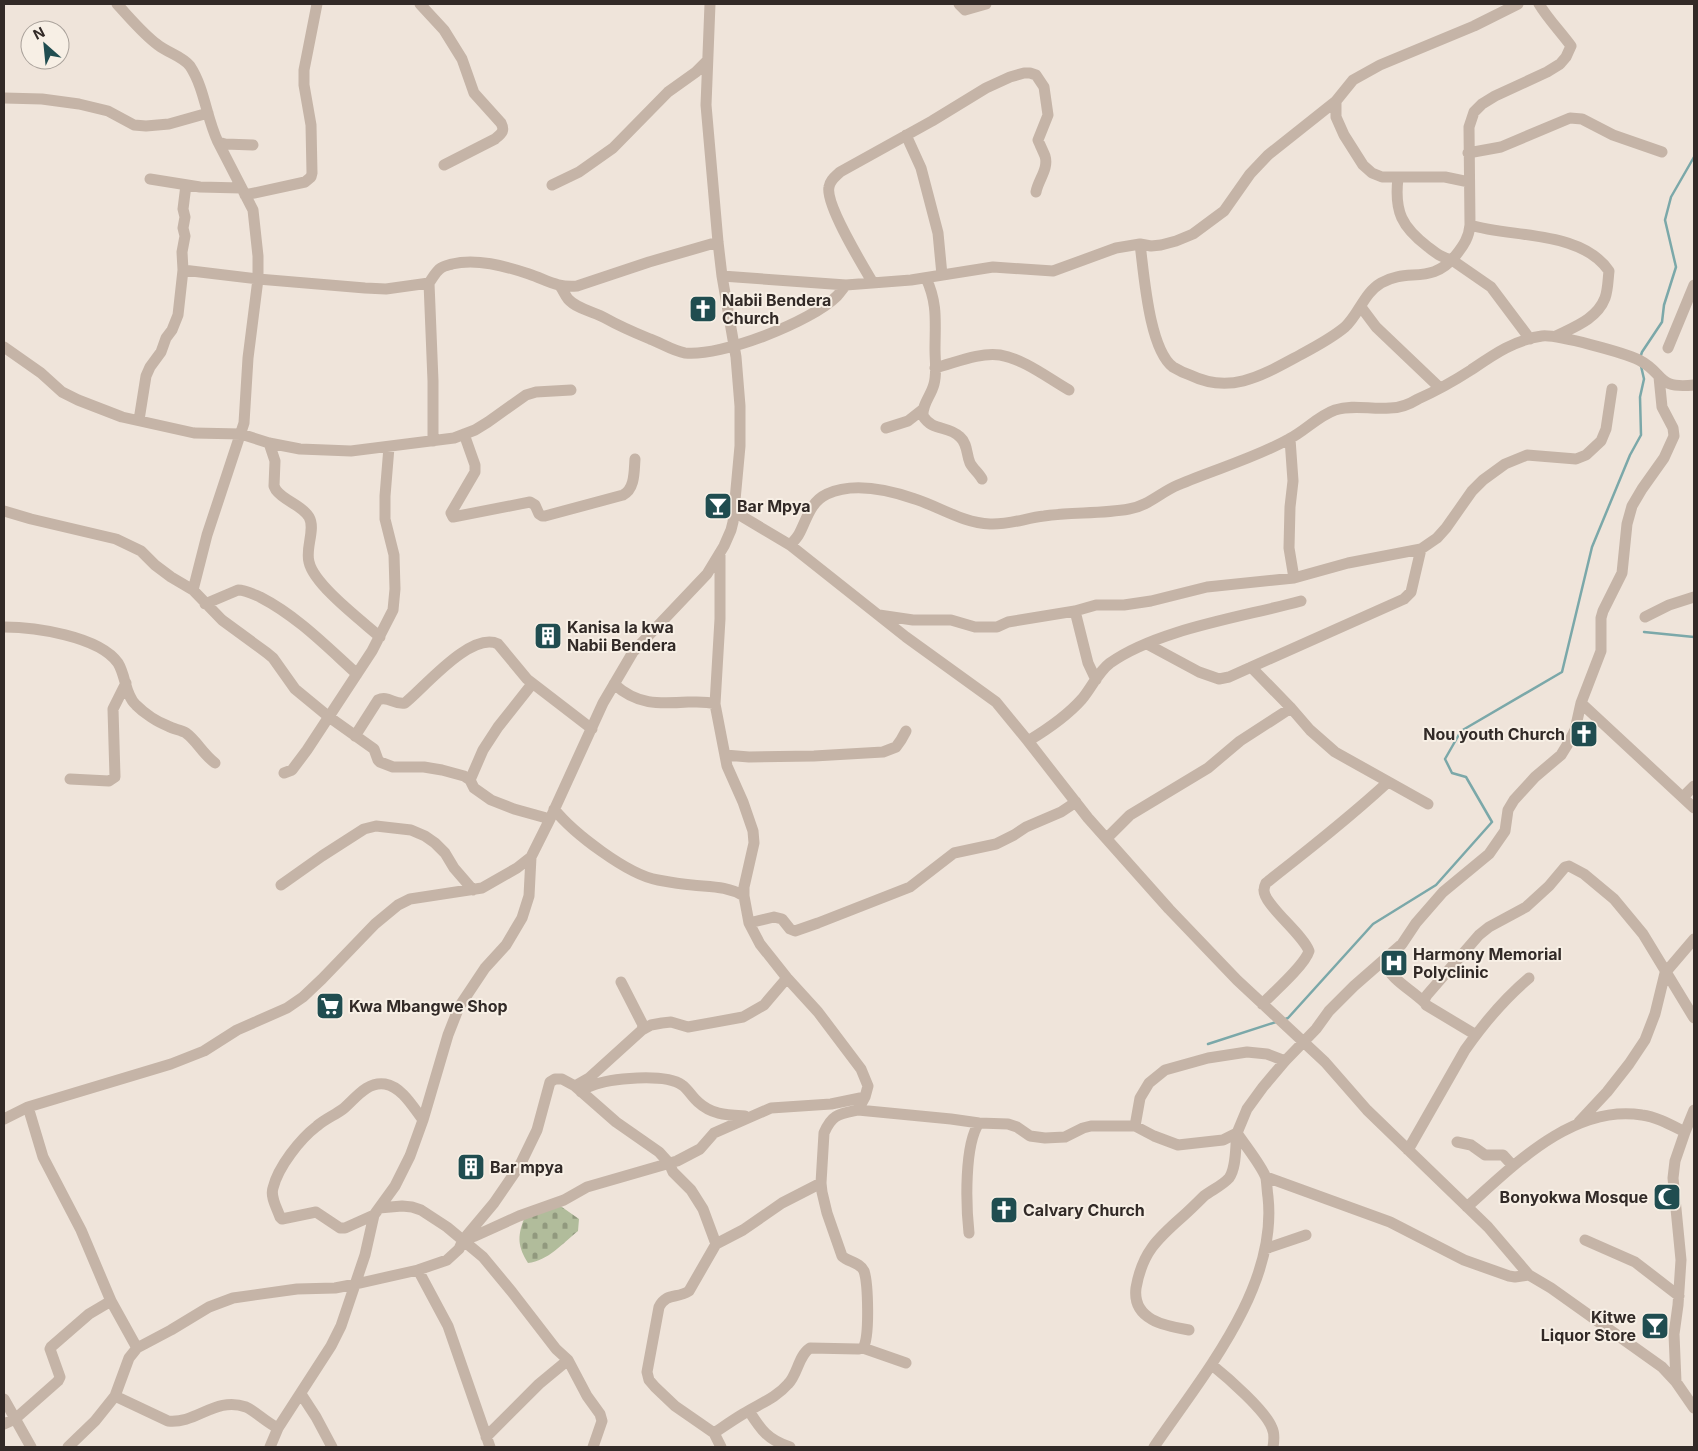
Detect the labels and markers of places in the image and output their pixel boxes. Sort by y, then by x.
place label: Nabii Bendera Church [722,290,831,328]
church icon: Nabii Bendera Church [688,294,718,324]
bar icon: Bar Mpya [703,491,733,521]
place label: Bar Mpya [737,496,811,516]
place label: Kanisa la kwa Nabii Bendera [567,617,676,655]
building icon: Kanisa la kwa Nabii Bendera [533,621,563,651]
church icon: Nou youth Church [1569,719,1599,749]
place label: Nou youth Church [1423,724,1565,744]
place label: Harmony Memorial Polyclinic [1413,944,1562,982]
hospital icon: Harmony Memorial Polyclinic [1379,948,1409,978]
supermarket icon: Kwa Mbangwe Shop [315,991,345,1021]
place label: Kwa Mbangwe Shop [349,996,508,1016]
building icon: Bar mpya [456,1152,486,1182]
place label: Bar mpya [490,1157,563,1177]
mosque icon: Bonyokwa Mosque [1652,1182,1682,1212]
place label: Bonyokwa Mosque [1500,1187,1648,1207]
church icon: Calvary Church [989,1195,1019,1225]
place label: Calvary Church [1023,1200,1145,1220]
place label: Kitwe Liquor Store [1541,1307,1636,1345]
bar icon: Kitwe Liquor Store [1640,1311,1670,1341]

